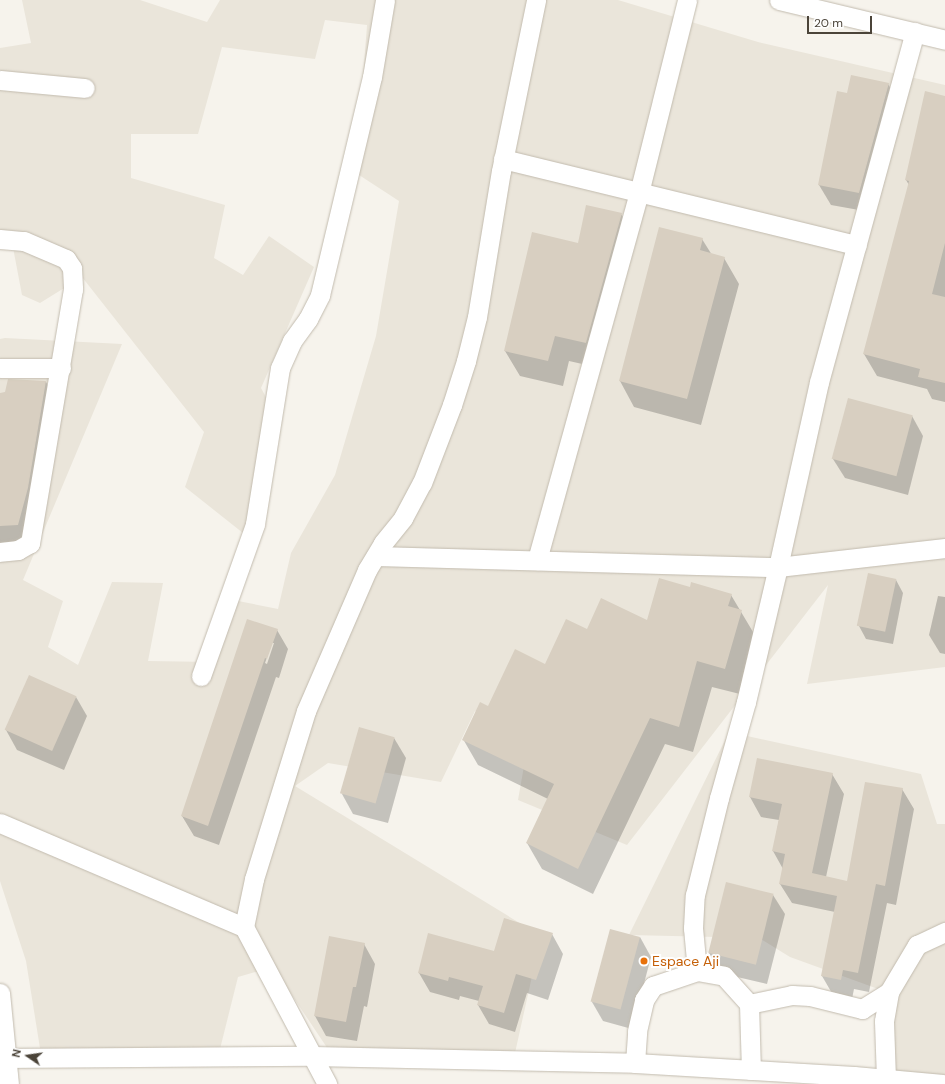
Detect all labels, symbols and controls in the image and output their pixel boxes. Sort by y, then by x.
scale bar [809,8,874,34]
text: 20 m [814,15,843,31]
place label: Espace Aji [652,953,719,969]
marker: Espace Aji [639,956,649,966]
north arrow [8,1036,48,1076]
text: N [9,1048,24,1059]

